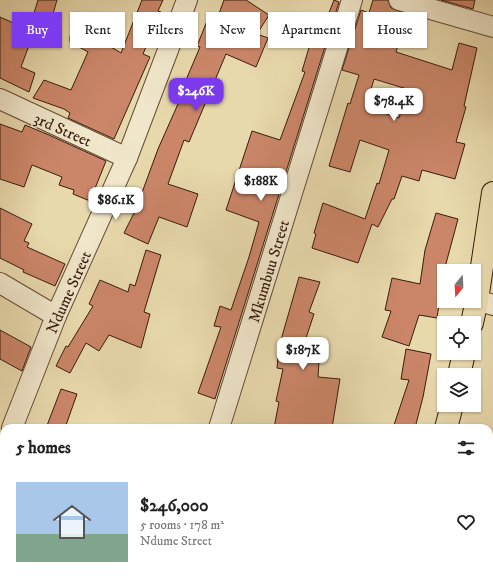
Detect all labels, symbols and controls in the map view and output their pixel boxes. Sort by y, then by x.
chip: Buy [12,12,62,48]
chip: Rent [70,12,125,48]
chip: Filters [133,12,198,48]
chip: New [206,12,260,48]
chip: Apartment [268,12,355,48]
chip: House [363,12,427,48]
pin: $246K [168,78,224,112]
text: $246K [178,83,214,99]
pin: $78.4K [361,88,427,122]
text: $78.4K [374,93,414,109]
street label: 3rd Street [31,108,95,151]
pin: $188K [233,168,289,202]
text: $188K [244,173,278,189]
pin: $86.1K [83,187,149,221]
text: $86.1K [97,192,135,208]
street label: Mkumbuu Street [244,217,294,325]
street label: Ndume Street [42,248,96,337]
north arrow [437,264,481,308]
map controls [437,264,481,412]
button: locate [437,316,481,360]
pin: $187K [275,337,331,371]
text: $187K [286,342,320,358]
button: layers [437,368,481,412]
text: 5 homes [16,437,71,459]
icon: filters [455,437,477,459]
text: $246,000 [140,495,208,517]
icon: home [48,498,96,546]
icon: heart [455,511,477,533]
text: 5 rooms · 178 m² [140,517,224,533]
text: Ndume Street [140,533,212,549]

